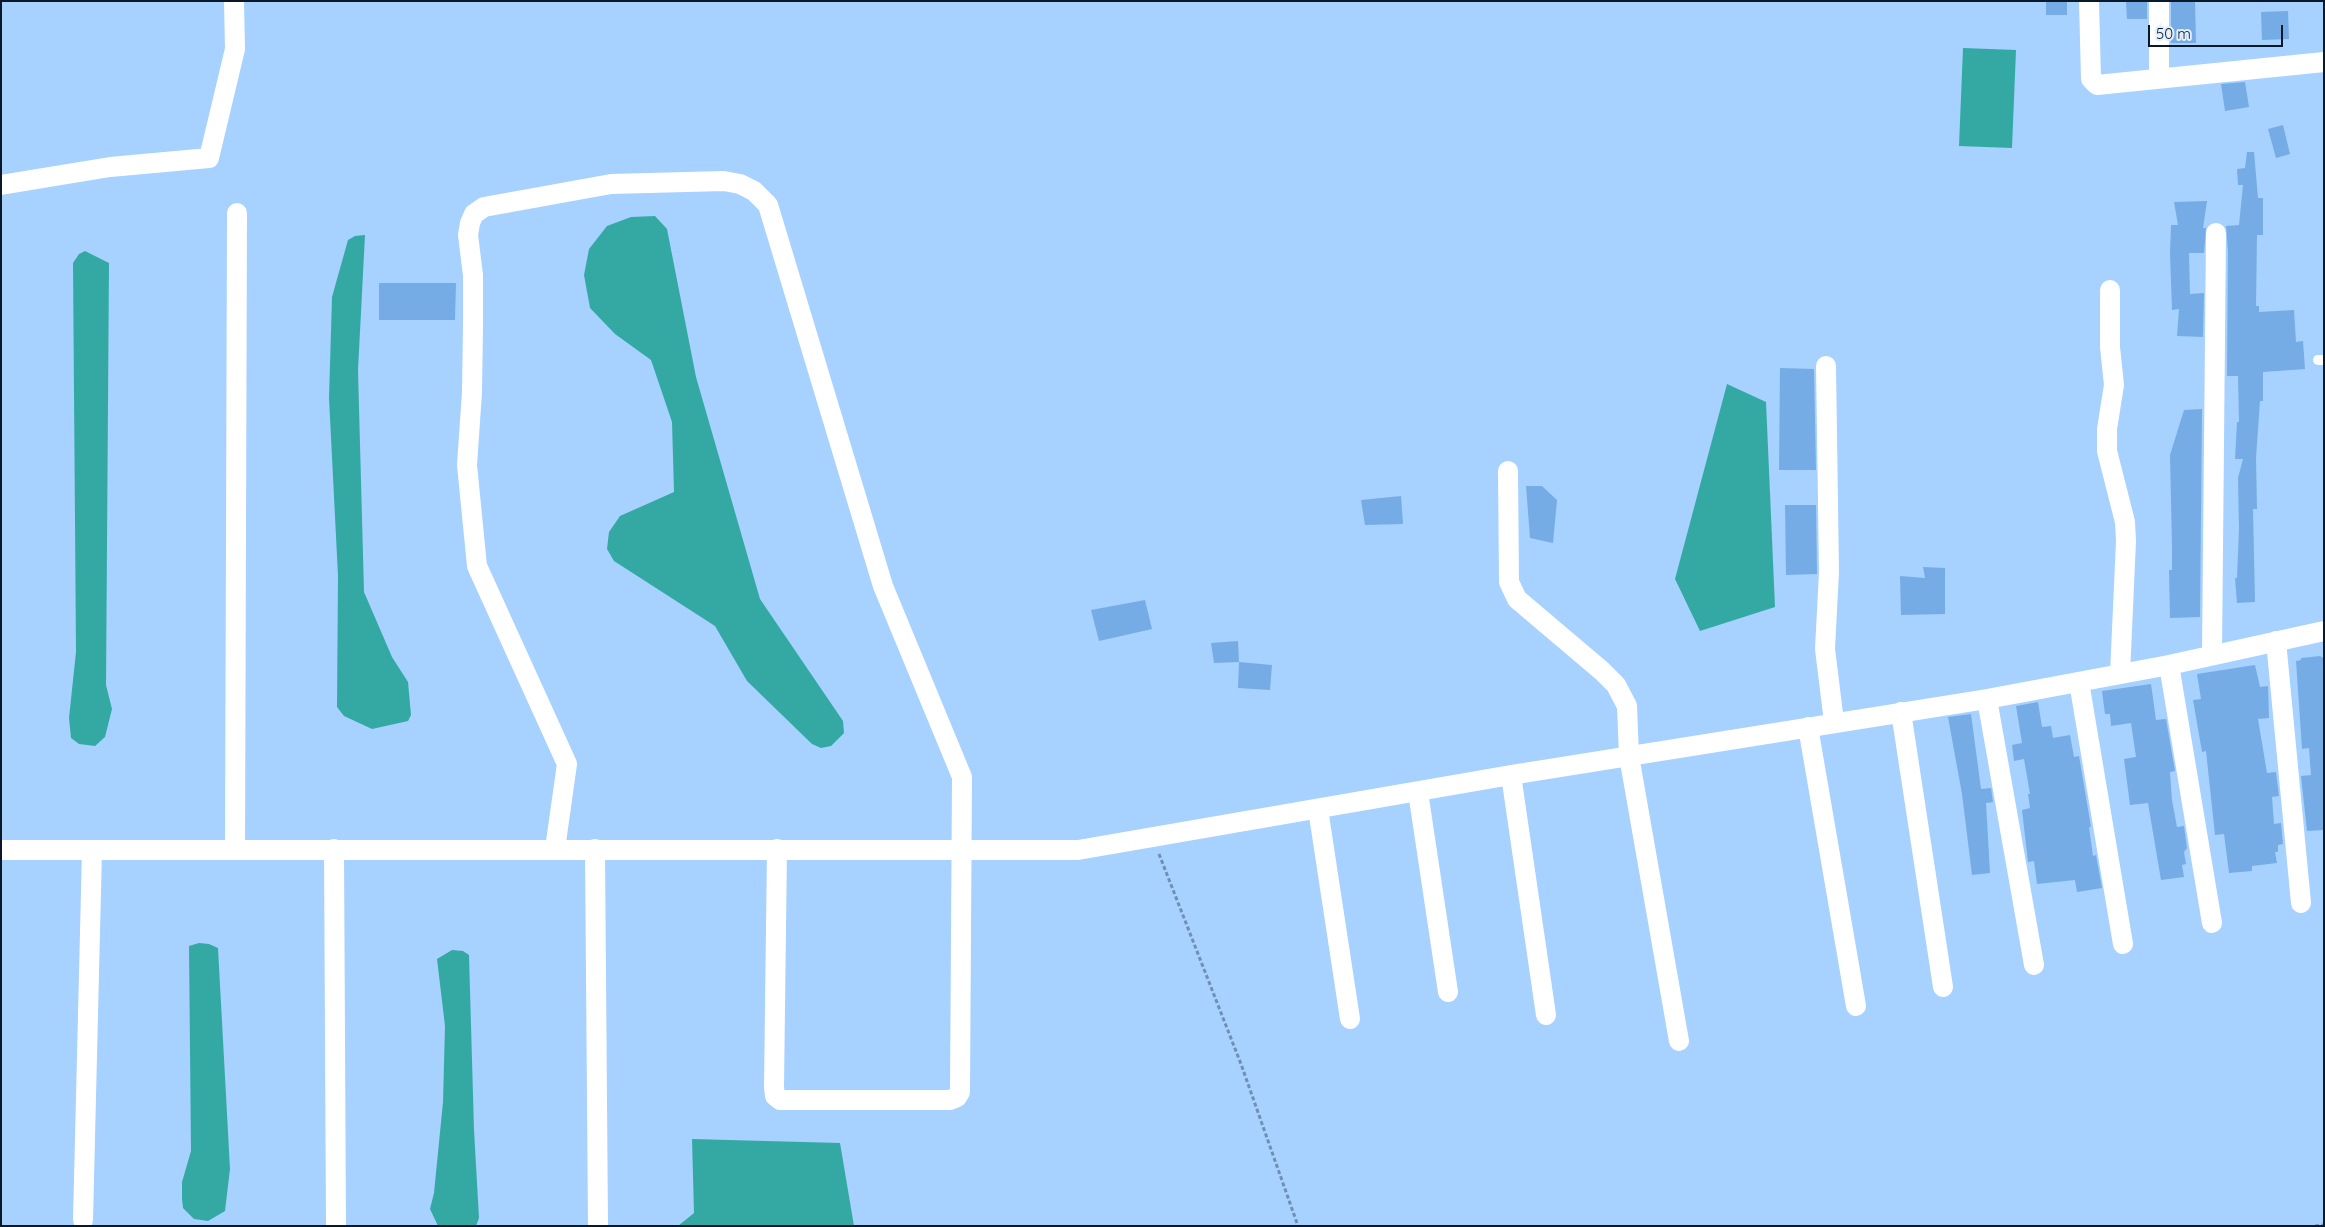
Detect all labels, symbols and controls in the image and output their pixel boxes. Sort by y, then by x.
scale bar [2150,15,2285,47]
text: 50 m [2156,24,2191,43]

